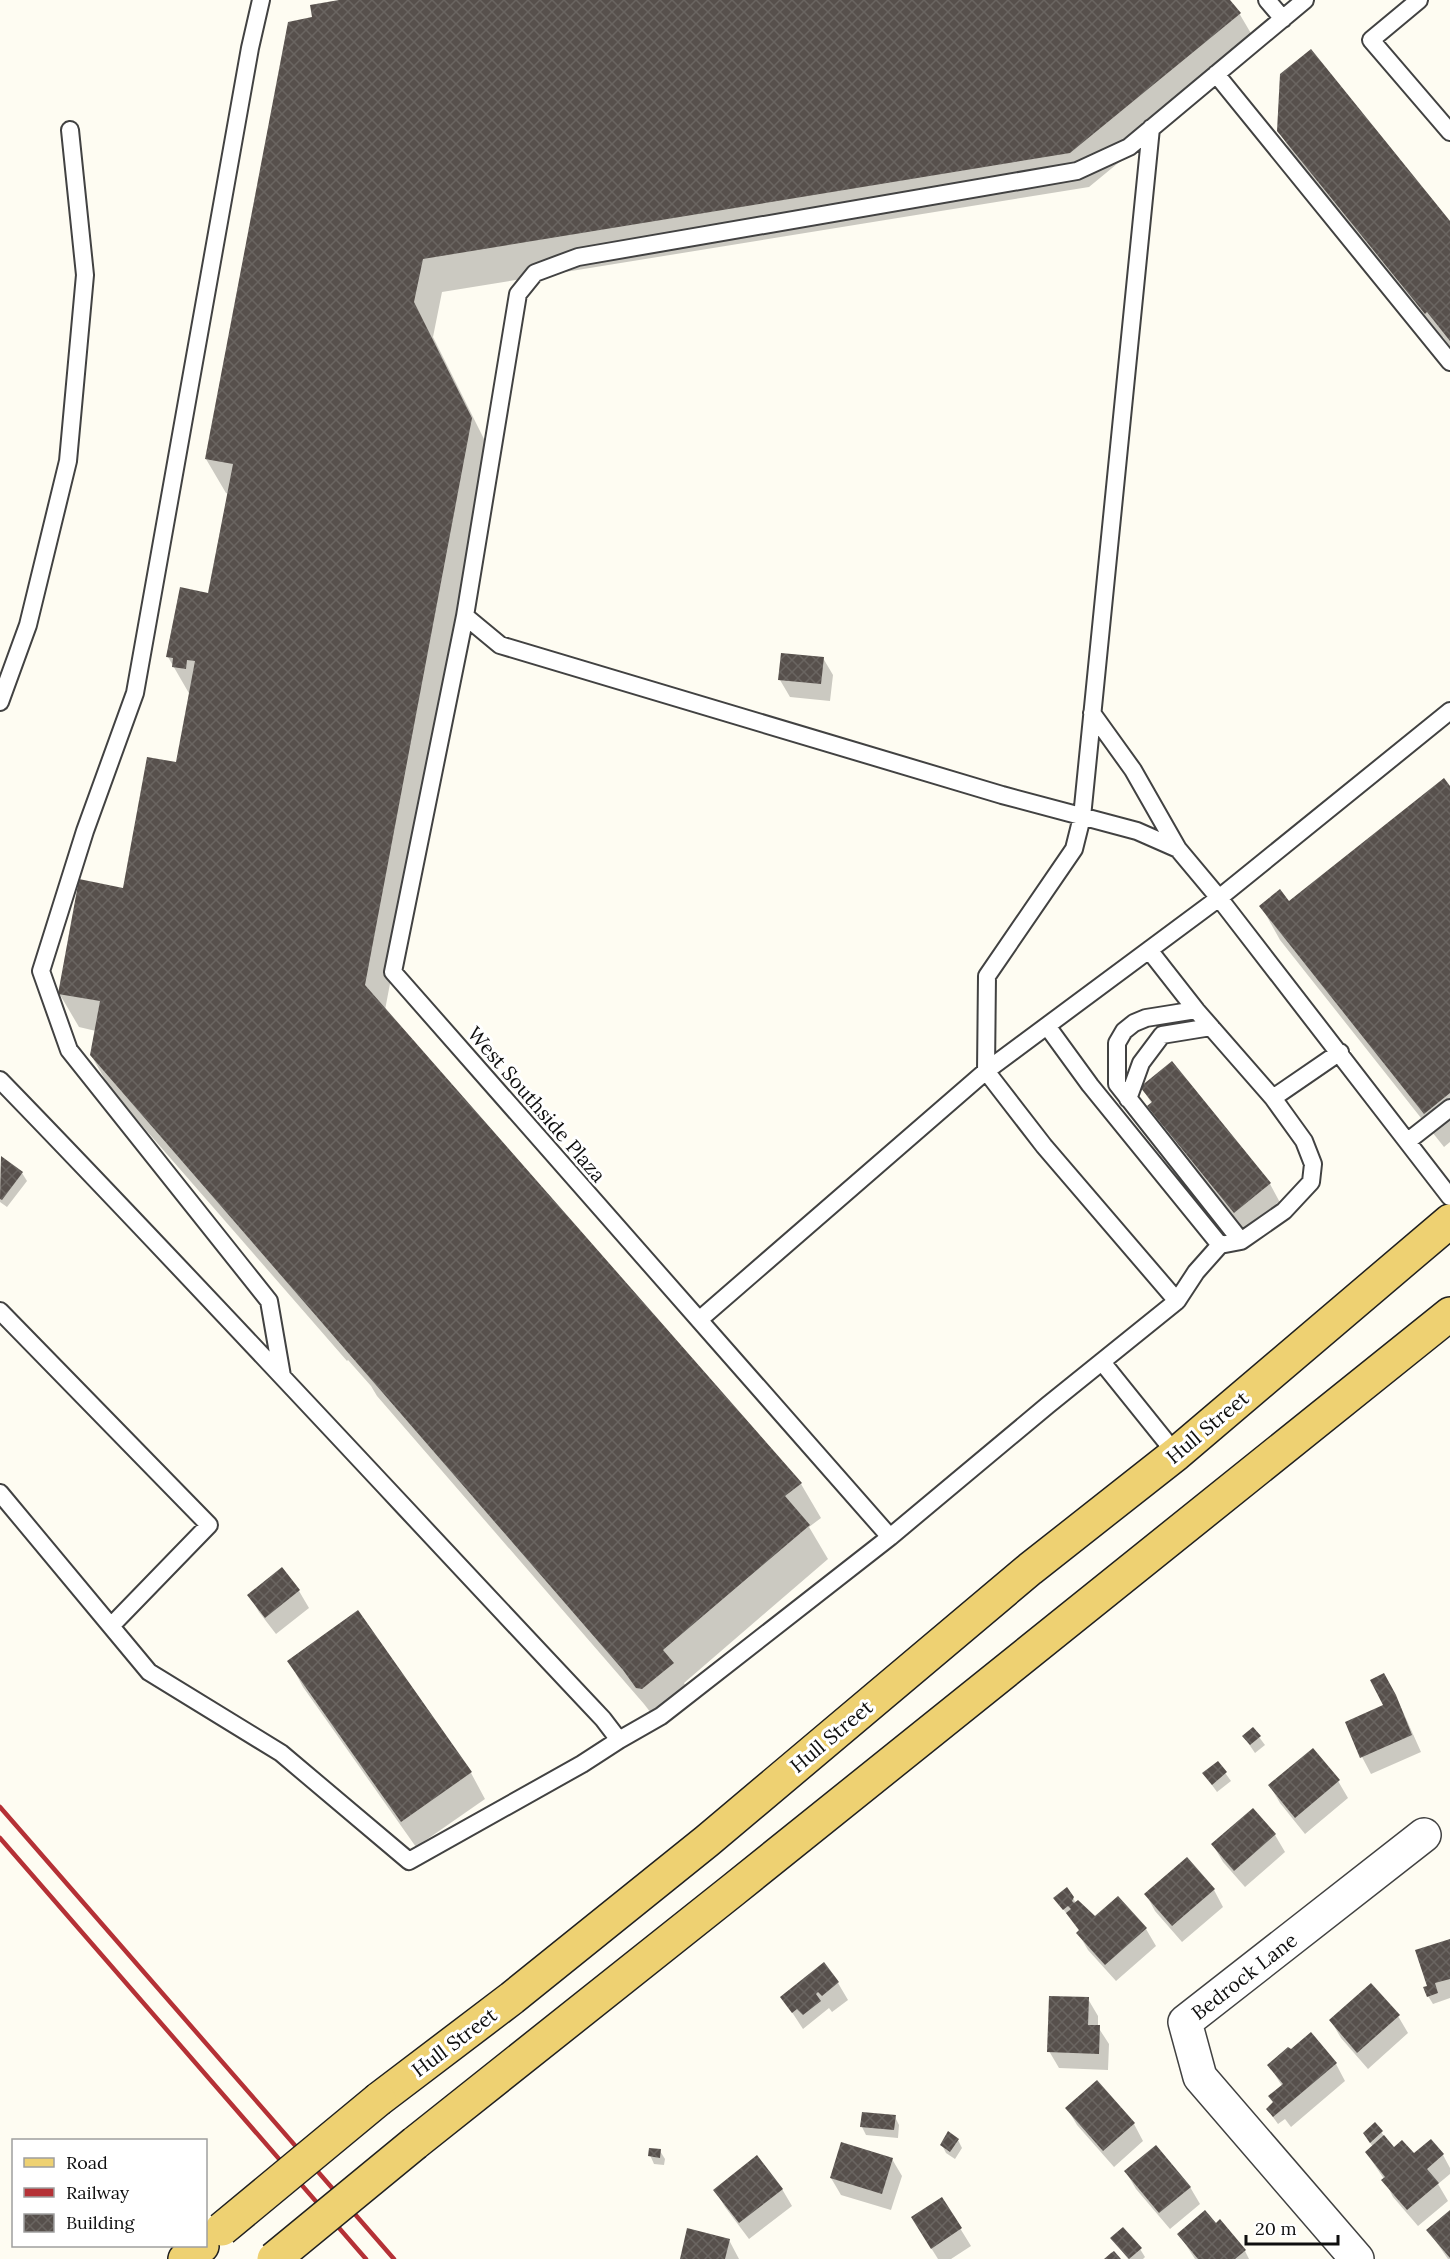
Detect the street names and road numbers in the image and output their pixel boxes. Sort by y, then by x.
street label: West Southside Plaza [463,1021,611,1187]
street label: Hull Street [1161,1385,1254,1469]
street label: Hull Street [785,1694,878,1778]
street label: Bedrock Lane [1186,1927,1302,2025]
street label: Hull Street [407,2002,502,2082]

